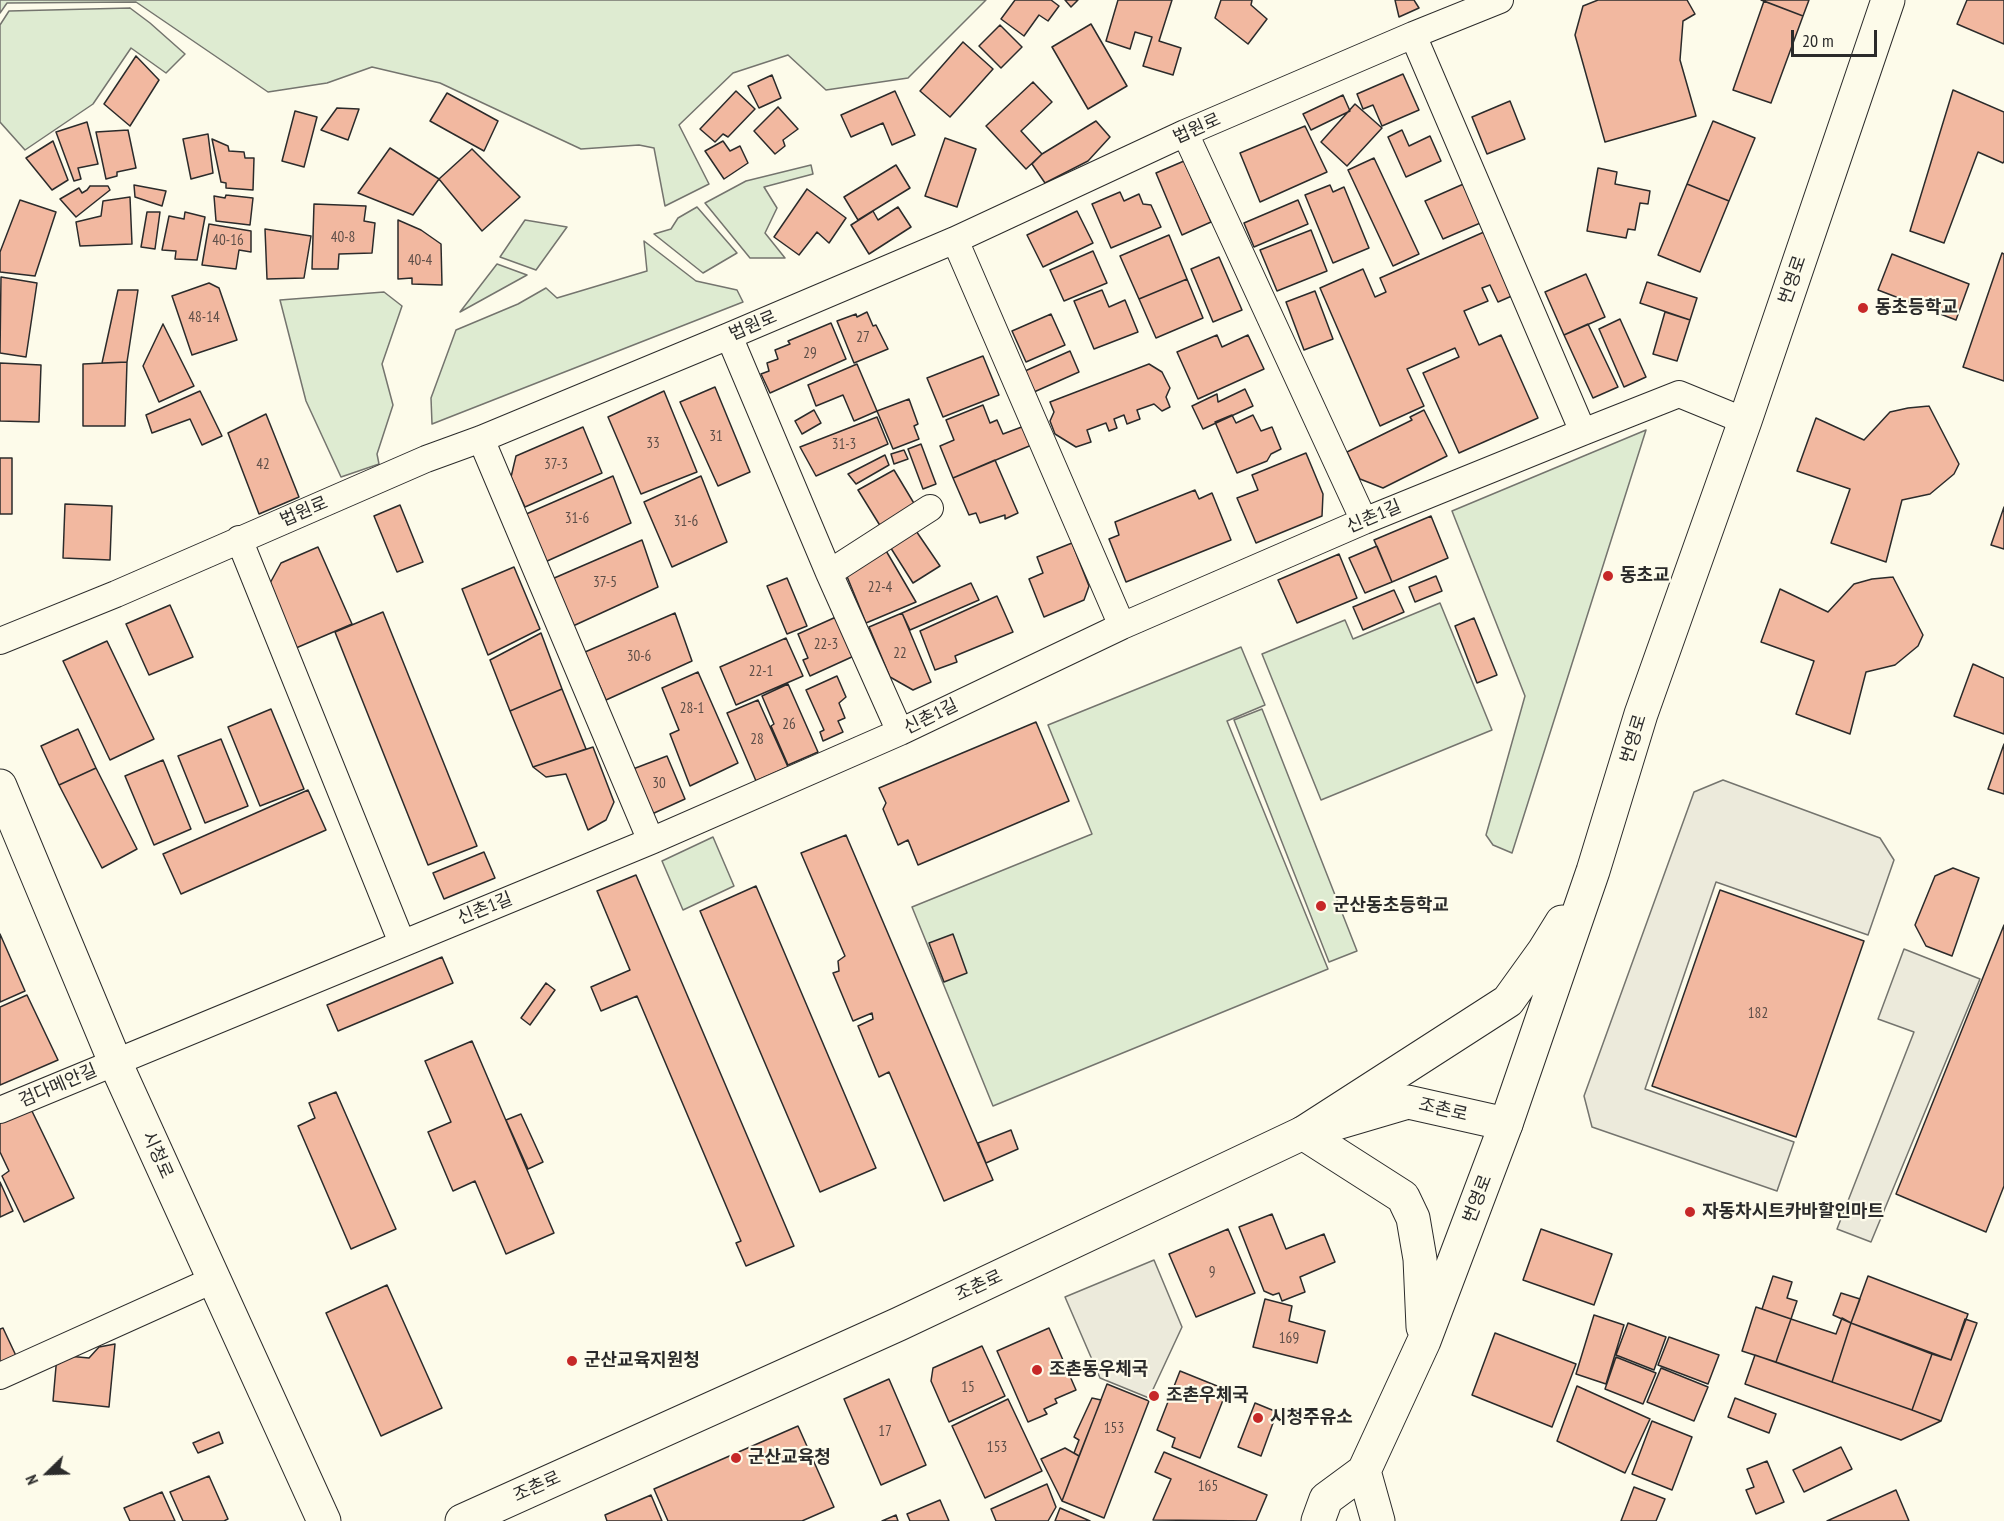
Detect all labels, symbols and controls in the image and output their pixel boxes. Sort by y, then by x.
scale bar [1794,18,1880,56]
text: 20 m [1802,29,1834,52]
street label: 법원로 [1170,109,1224,149]
house number: 40-8 [331,229,355,247]
house number: 40-16 [212,232,244,250]
house number: 40-4 [408,252,432,270]
street label: 번영로 [1775,253,1811,307]
place label: 동초등학교 [1875,297,1958,319]
marker: 동초등학교 [1856,301,1870,315]
street label: 법원로 [726,306,780,346]
house number: 48-14 [188,309,220,327]
house number: 27 [856,329,870,347]
house number: 29 [803,345,817,363]
house number: 31 [709,428,723,446]
house number: 33 [646,435,660,453]
house number: 31-3 [832,436,856,454]
house number: 42 [256,456,270,474]
house number: 37-3 [544,456,568,474]
street label: 법원로 [277,492,331,532]
street label: 신촌1길 [1343,496,1405,538]
house number: 31-6 [565,510,589,528]
house number: 31-6 [674,513,698,531]
place label: 동초교 [1620,565,1670,587]
marker: 동초교 [1601,569,1615,583]
house number: 37-5 [593,574,617,592]
house number: 22-4 [868,579,892,597]
house number: 22-3 [814,636,838,654]
house number: 22 [893,645,907,663]
house number: 30-6 [627,648,651,666]
house number: 22-1 [749,663,773,681]
street label: 신촌1길 [900,695,962,739]
house number: 28-1 [680,700,704,718]
street label: 번영로 [1616,712,1652,766]
house number: 26 [782,716,796,734]
house number: 28 [750,731,764,749]
house number: 30 [652,775,666,793]
street label: 신촌1길 [454,888,516,930]
place label: 군산동초등학교 [1333,895,1449,917]
marker: 군산동초등학교 [1314,899,1328,913]
house number: 182 [1748,1005,1768,1023]
street label: 검다메안길 [16,1060,100,1112]
street label: 조촌로 [1416,1094,1470,1126]
street label: 시청로 [137,1128,177,1182]
street label: 번영로 [1459,1172,1497,1226]
place label: 자동차시트카바할인마트 [1702,1201,1884,1223]
marker: 자동차시트카바할인마트 [1683,1205,1697,1219]
house number: 9 [1209,1264,1215,1282]
street label: 조촌로 [952,1266,1006,1306]
house number: 169 [1279,1330,1299,1348]
place label: 군산교육지원청 [584,1350,700,1372]
marker: 군산교육지원청 [565,1354,579,1368]
place label: 조촌동우체국 [1049,1359,1148,1381]
marker: 조촌동우체국 [1030,1363,1044,1377]
house number: 15 [961,1379,975,1397]
place label: 조촌우체국 [1166,1385,1249,1407]
marker: 조촌우체국 [1147,1389,1161,1403]
place label: 시청주유소 [1270,1407,1353,1429]
marker: 시청주유소 [1251,1411,1265,1425]
house number: 153 [1104,1420,1124,1438]
house number: 17 [878,1423,892,1441]
house number: 153 [987,1439,1007,1457]
north arrow [18,1443,78,1503]
place label: 군산교육청 [748,1447,831,1469]
marker: 군산교육청 [729,1451,743,1465]
street label: 조촌로 [510,1467,564,1507]
text: N [21,1472,42,1488]
house number: 165 [1198,1478,1218,1496]

